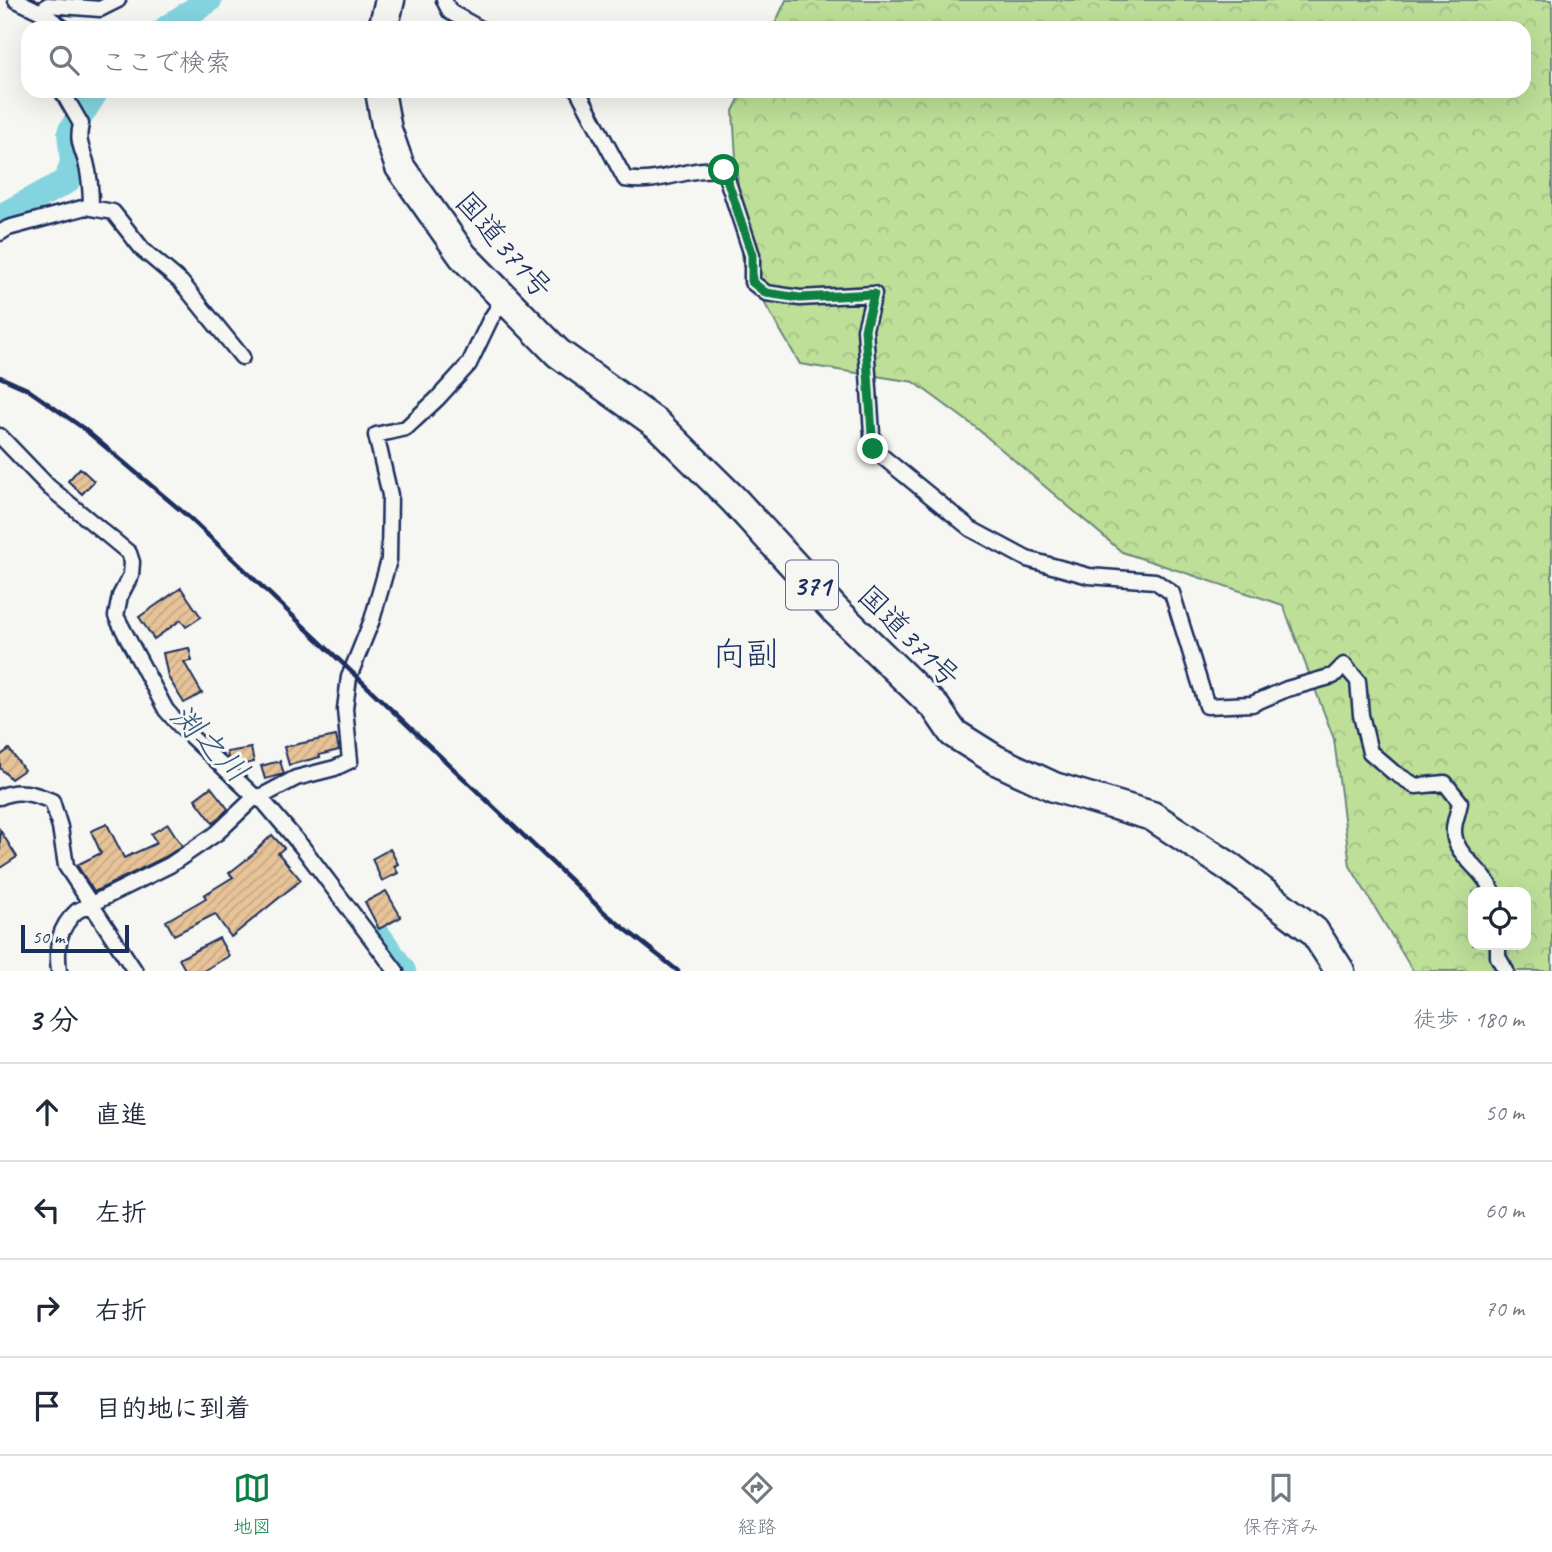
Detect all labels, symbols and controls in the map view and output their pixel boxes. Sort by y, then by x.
search box [21,21,1531,98]
icon: search [45,41,83,79]
text: ここで検索 [101,46,231,79]
route start [708,154,739,185]
street label: 国道371号 [447,183,561,307]
route end [857,433,888,464]
road number: 371 [786,560,838,610]
street label: 国道371号 [849,576,969,696]
district label: 向副 [713,633,779,675]
water label: 渕之川 [161,695,258,792]
map controls [1468,887,1531,950]
button: locate [1468,887,1531,950]
scale bar [21,922,130,954]
text: 50 m [32,925,64,949]
text: 3 分 [28,1001,79,1039]
text: 徒歩 · 180 m [1413,1005,1524,1034]
icon: ahead [28,1093,66,1131]
text: 直進 [95,1098,147,1131]
text: 50 m [1485,1098,1524,1127]
icon: left [28,1191,66,1229]
text: 左折 [95,1196,147,1229]
text: 60 m [1485,1196,1524,1225]
icon: right [28,1289,66,1327]
text: 右折 [95,1294,147,1327]
text: 70 m [1485,1294,1524,1323]
icon: arrive [28,1387,66,1425]
text: 目的地に到着 [95,1392,251,1425]
tab: 地図 [233,1469,271,1539]
tab: 経路 [738,1469,776,1539]
tab: 保存済み [1243,1469,1319,1539]

